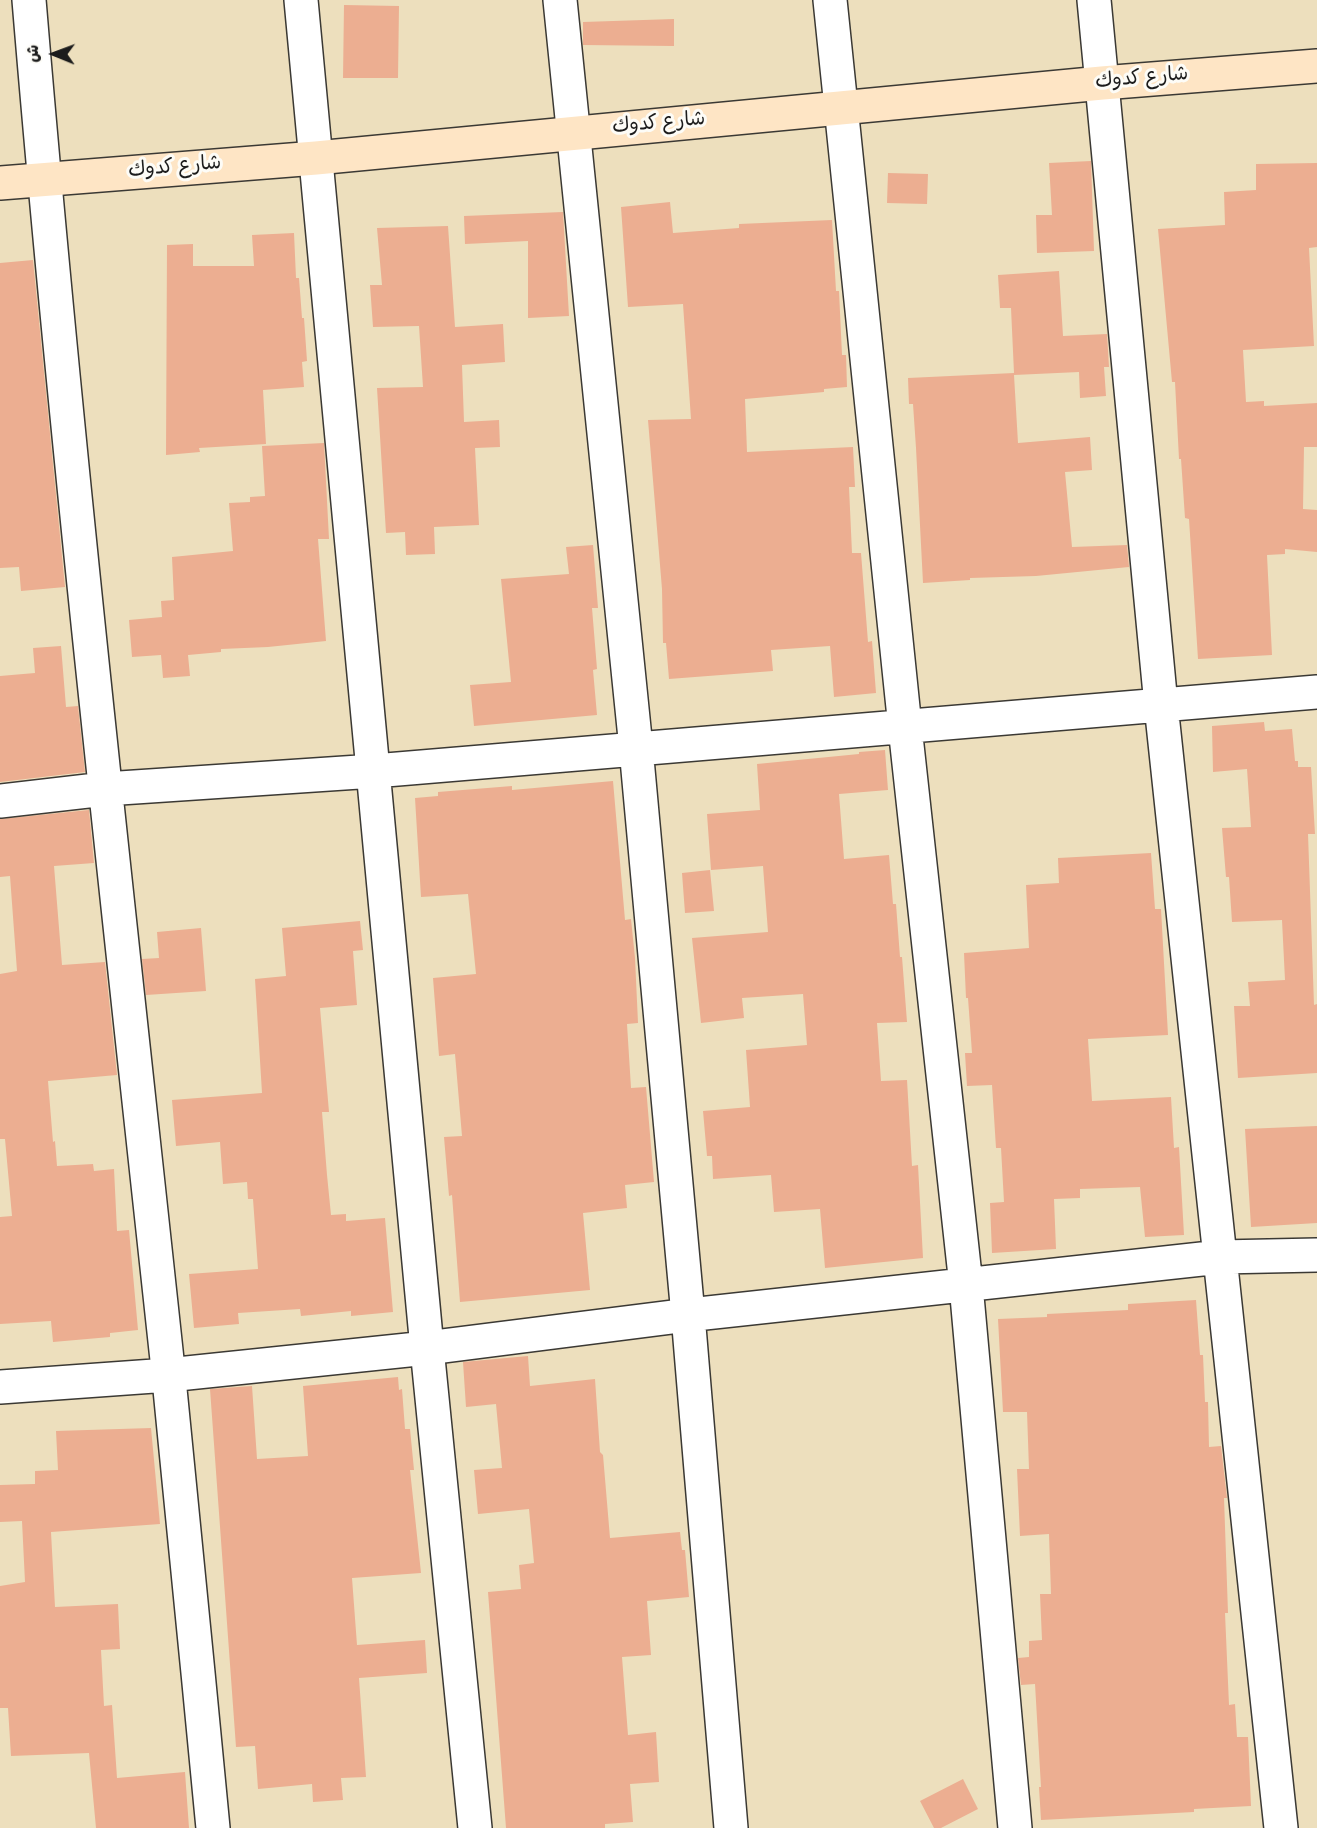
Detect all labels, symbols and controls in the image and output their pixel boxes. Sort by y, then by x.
north arrow [24,24,84,84]
text: ش [26,45,45,63]
street label: شارع كدوك [1094,64,1190,96]
street label: شارع كدوك [611,109,707,141]
street label: شارع كدوك [127,153,223,185]

